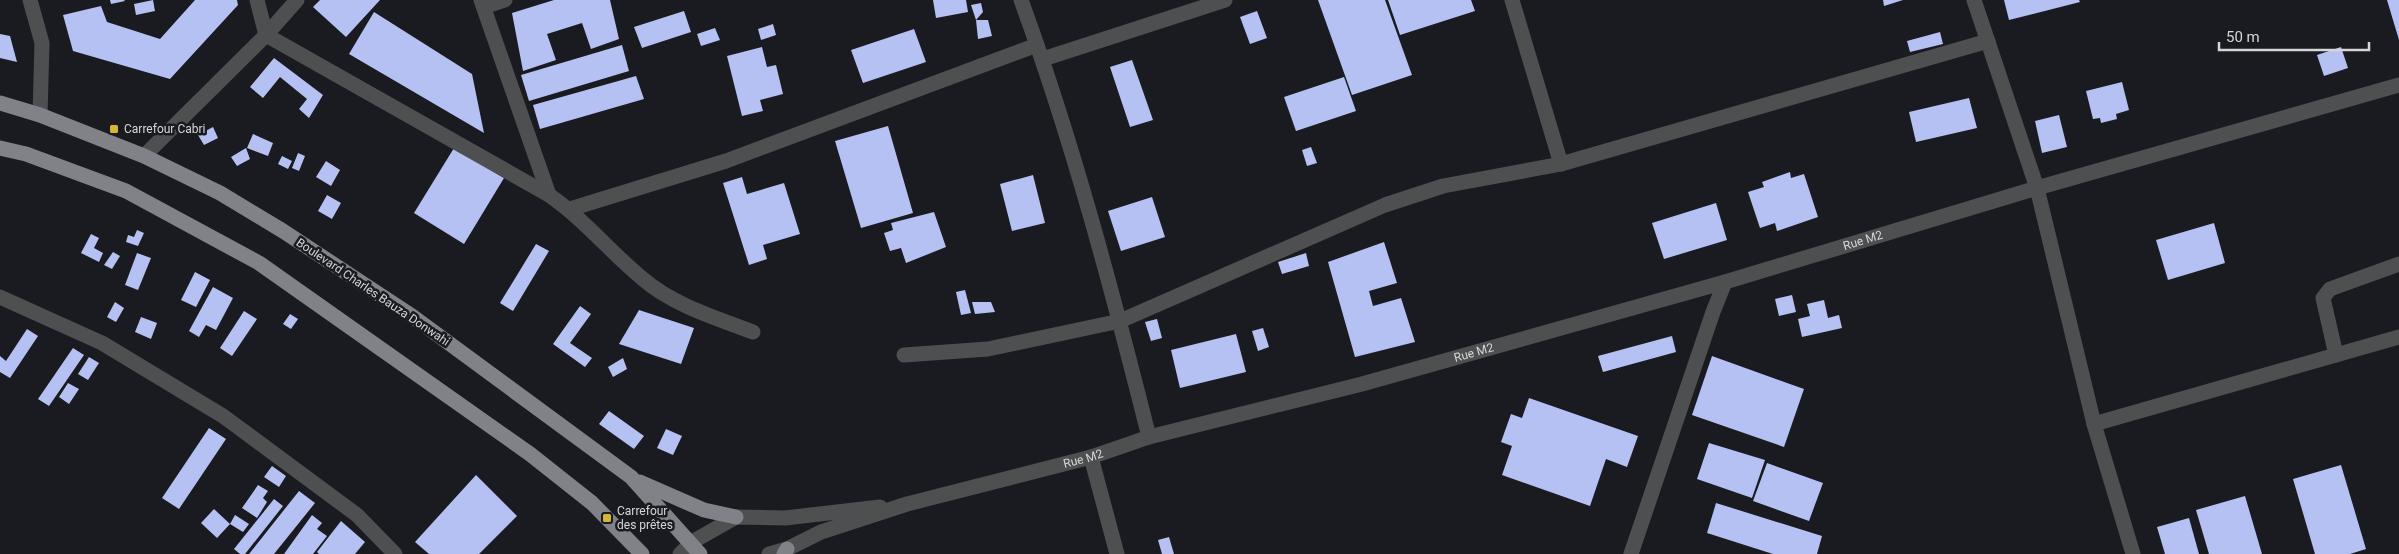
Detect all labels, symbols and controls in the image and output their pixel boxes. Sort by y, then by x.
scale bar [2219,20,2369,52]
text: 50 m [2226,28,2260,46]
place label: Carrefour Cabri [124,122,206,136]
marker: Carrefour Cabri [108,123,120,135]
street label: Rue M2 [1841,228,1885,253]
street label: Boulevard Charles Bauza Donwahi [294,235,452,349]
street label: Rue M2 [1452,340,1495,365]
street label: Rue M2 [1062,446,1105,471]
place label: Carrefour des prêtes [617,504,673,532]
marker: Carrefour des prêtes [601,512,613,524]

